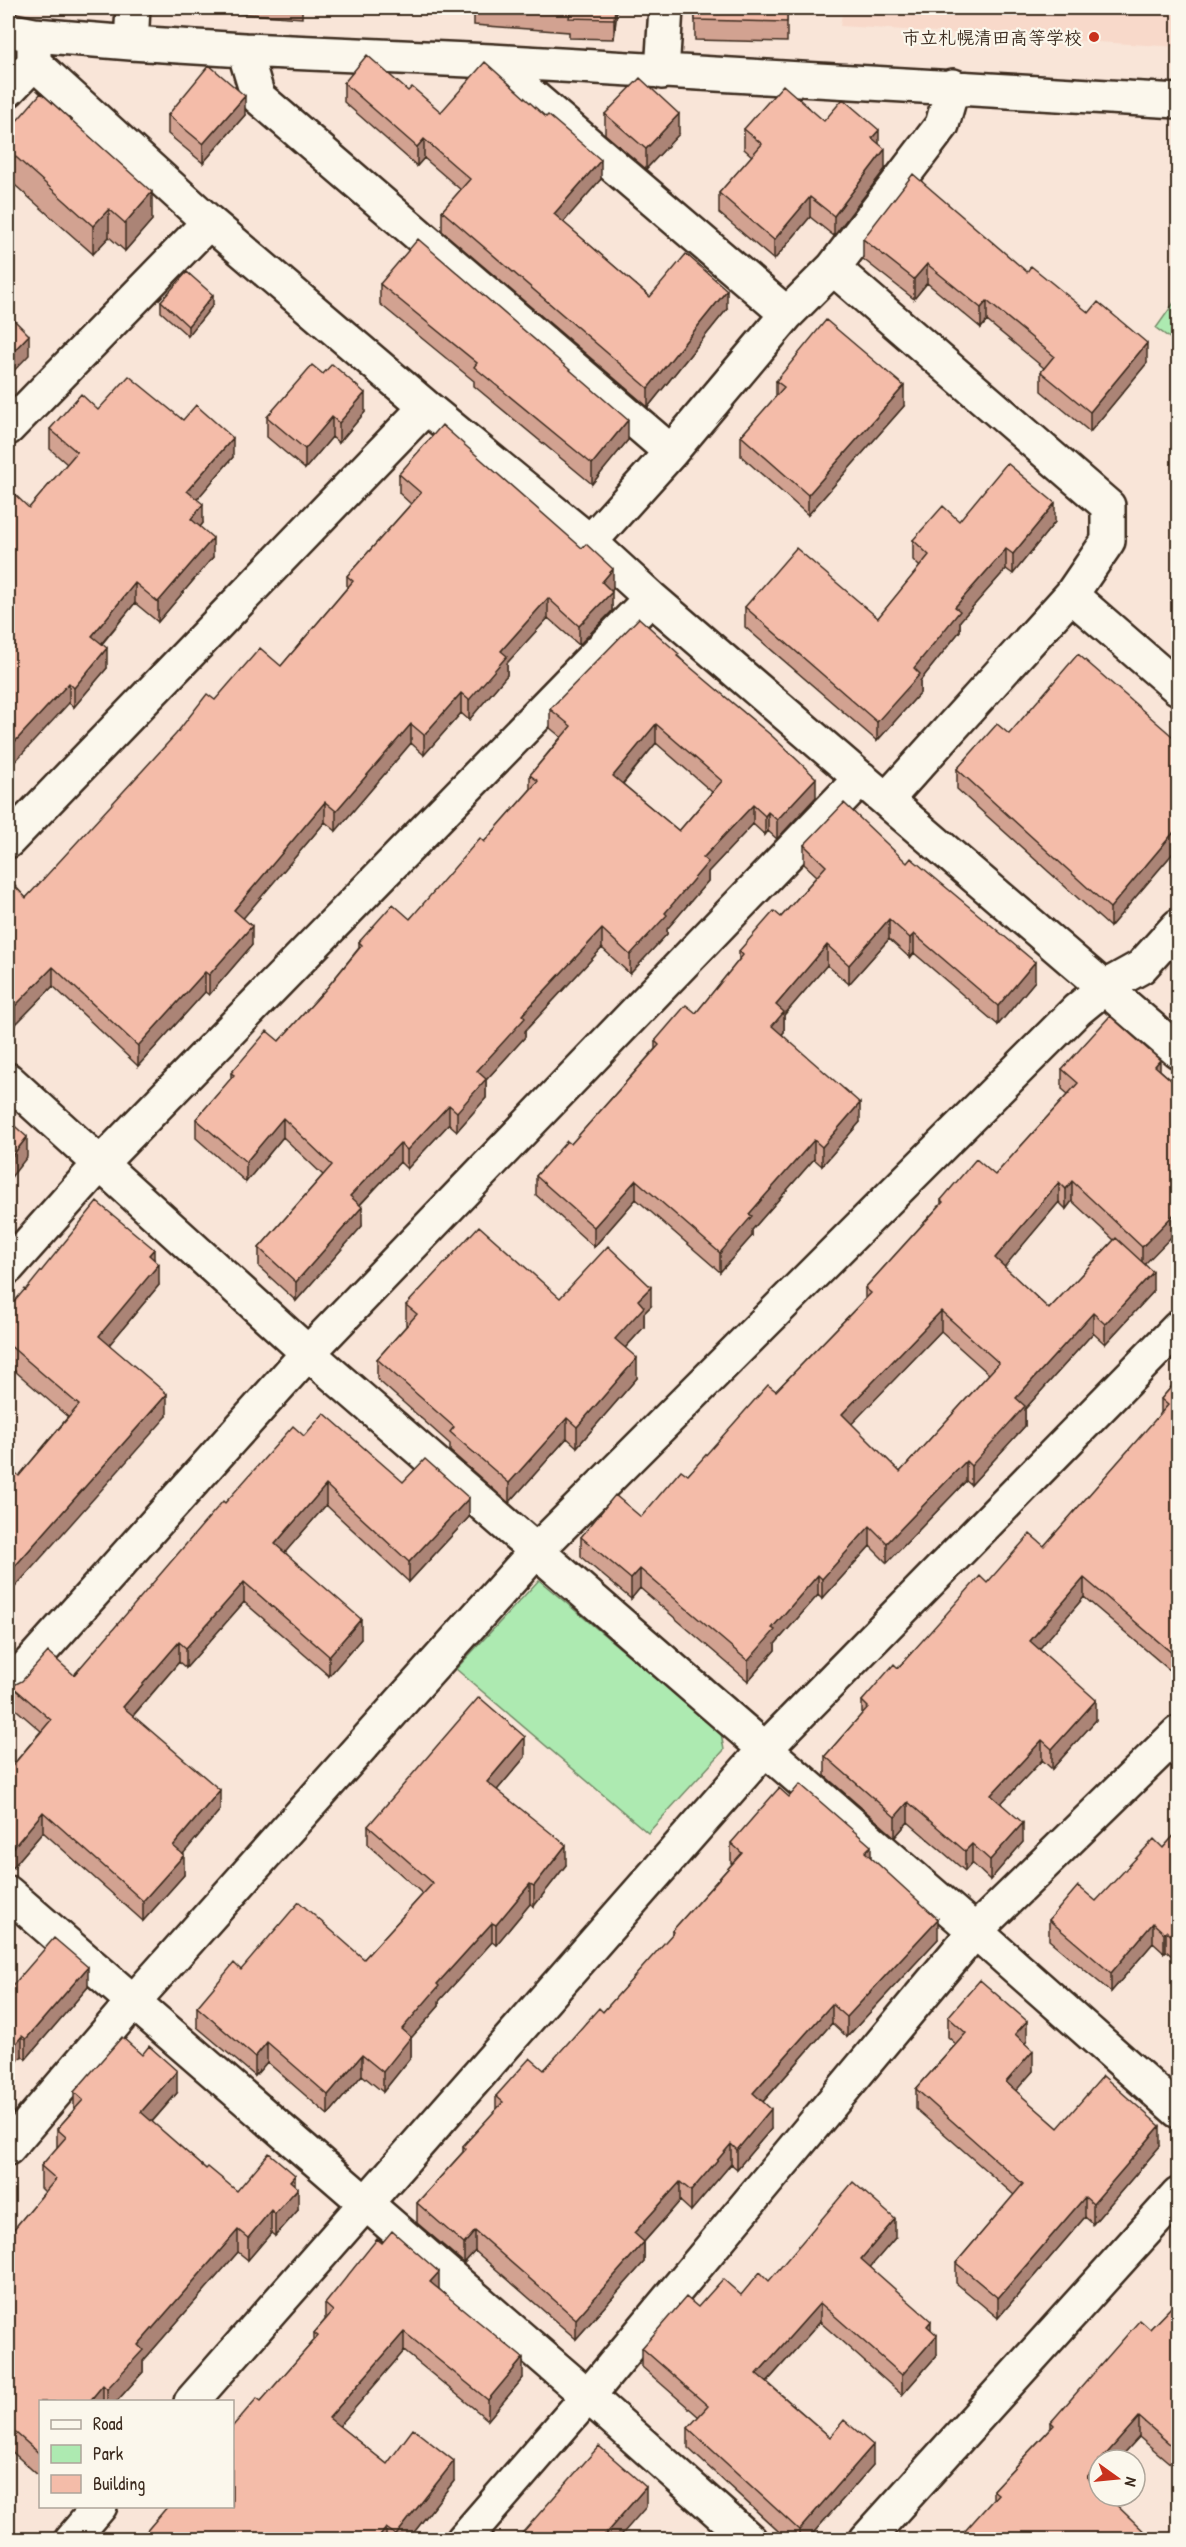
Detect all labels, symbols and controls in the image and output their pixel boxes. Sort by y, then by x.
place label: 市立札幌清田高等学校 [902,25,1082,50]
marker: 市立札幌清田高等学校 [1087,30,1101,44]
legend [39,2400,234,2508]
text: Road [93,2411,123,2436]
text: Park [93,2441,124,2466]
north arrow [1087,2448,1147,2508]
text: Building [93,2471,145,2496]
text: N [1120,2475,1143,2489]

